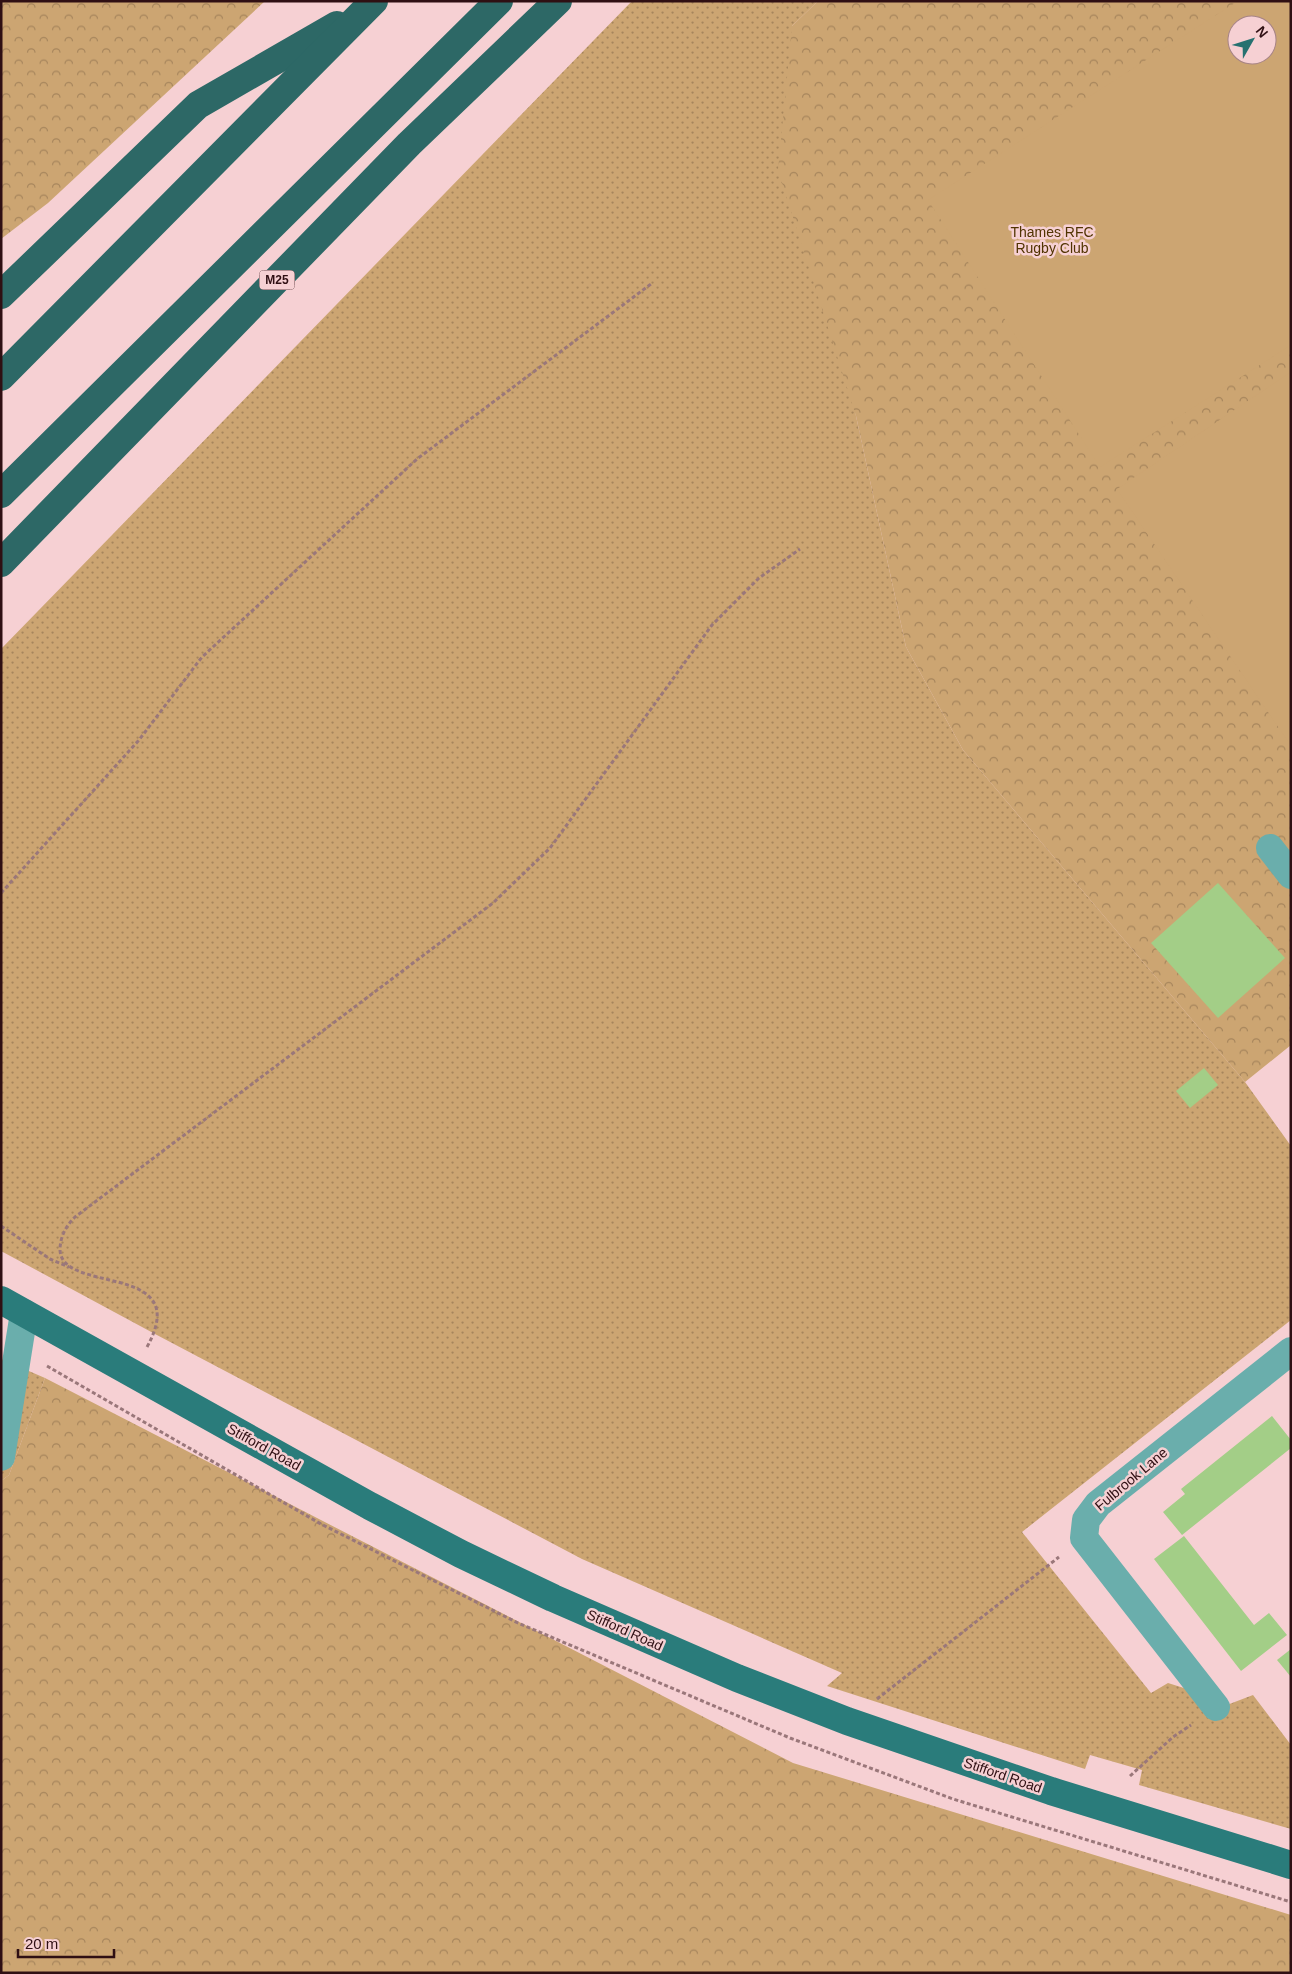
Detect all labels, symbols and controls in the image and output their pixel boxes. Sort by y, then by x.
north arrow [1227,15,1277,65]
text: N [1253,23,1272,41]
park label: Thames RFC Rugby Club [1010,224,1094,256]
road number: M25 [260,270,294,290]
street label: Stifford Road [224,1420,304,1474]
street label: Fulbrook Lane [1092,1444,1171,1514]
street label: Stifford Road [585,1606,665,1654]
street label: Stifford Road [962,1754,1044,1796]
scale bar [18,1926,114,1958]
text: 20 m [25,1935,58,1952]

